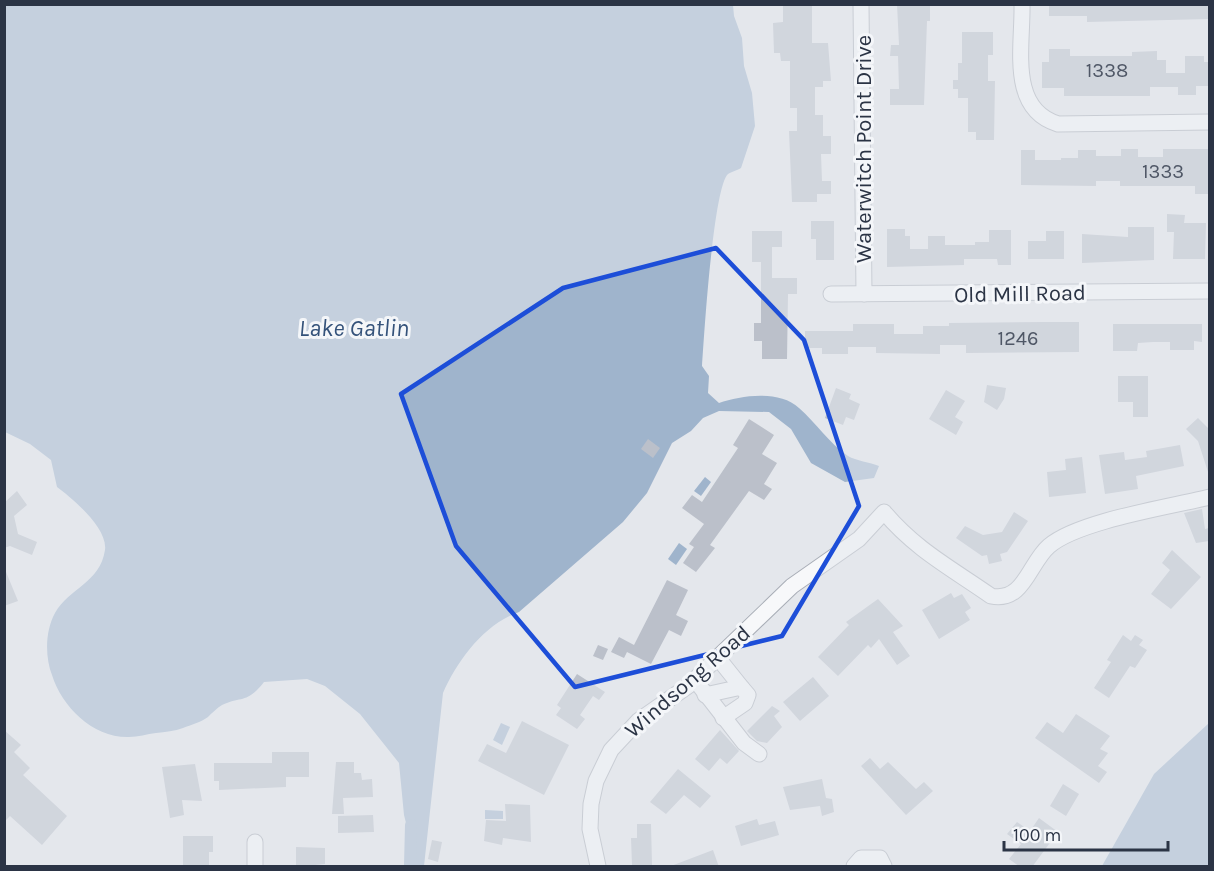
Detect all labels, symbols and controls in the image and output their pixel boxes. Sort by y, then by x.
street label: Waterwitch Point Drive [851,35,877,263]
house number: 1338 [1086,59,1128,82]
house number: 1333 [1142,160,1184,183]
street label: Old Mill Road [954,280,1086,308]
water label: Lake Gatlin [299,314,409,342]
house number: 1246 [998,327,1038,350]
street label: Windsong Road [620,620,756,743]
scale bar [1004,814,1168,852]
text: 100 m [1013,824,1061,846]

